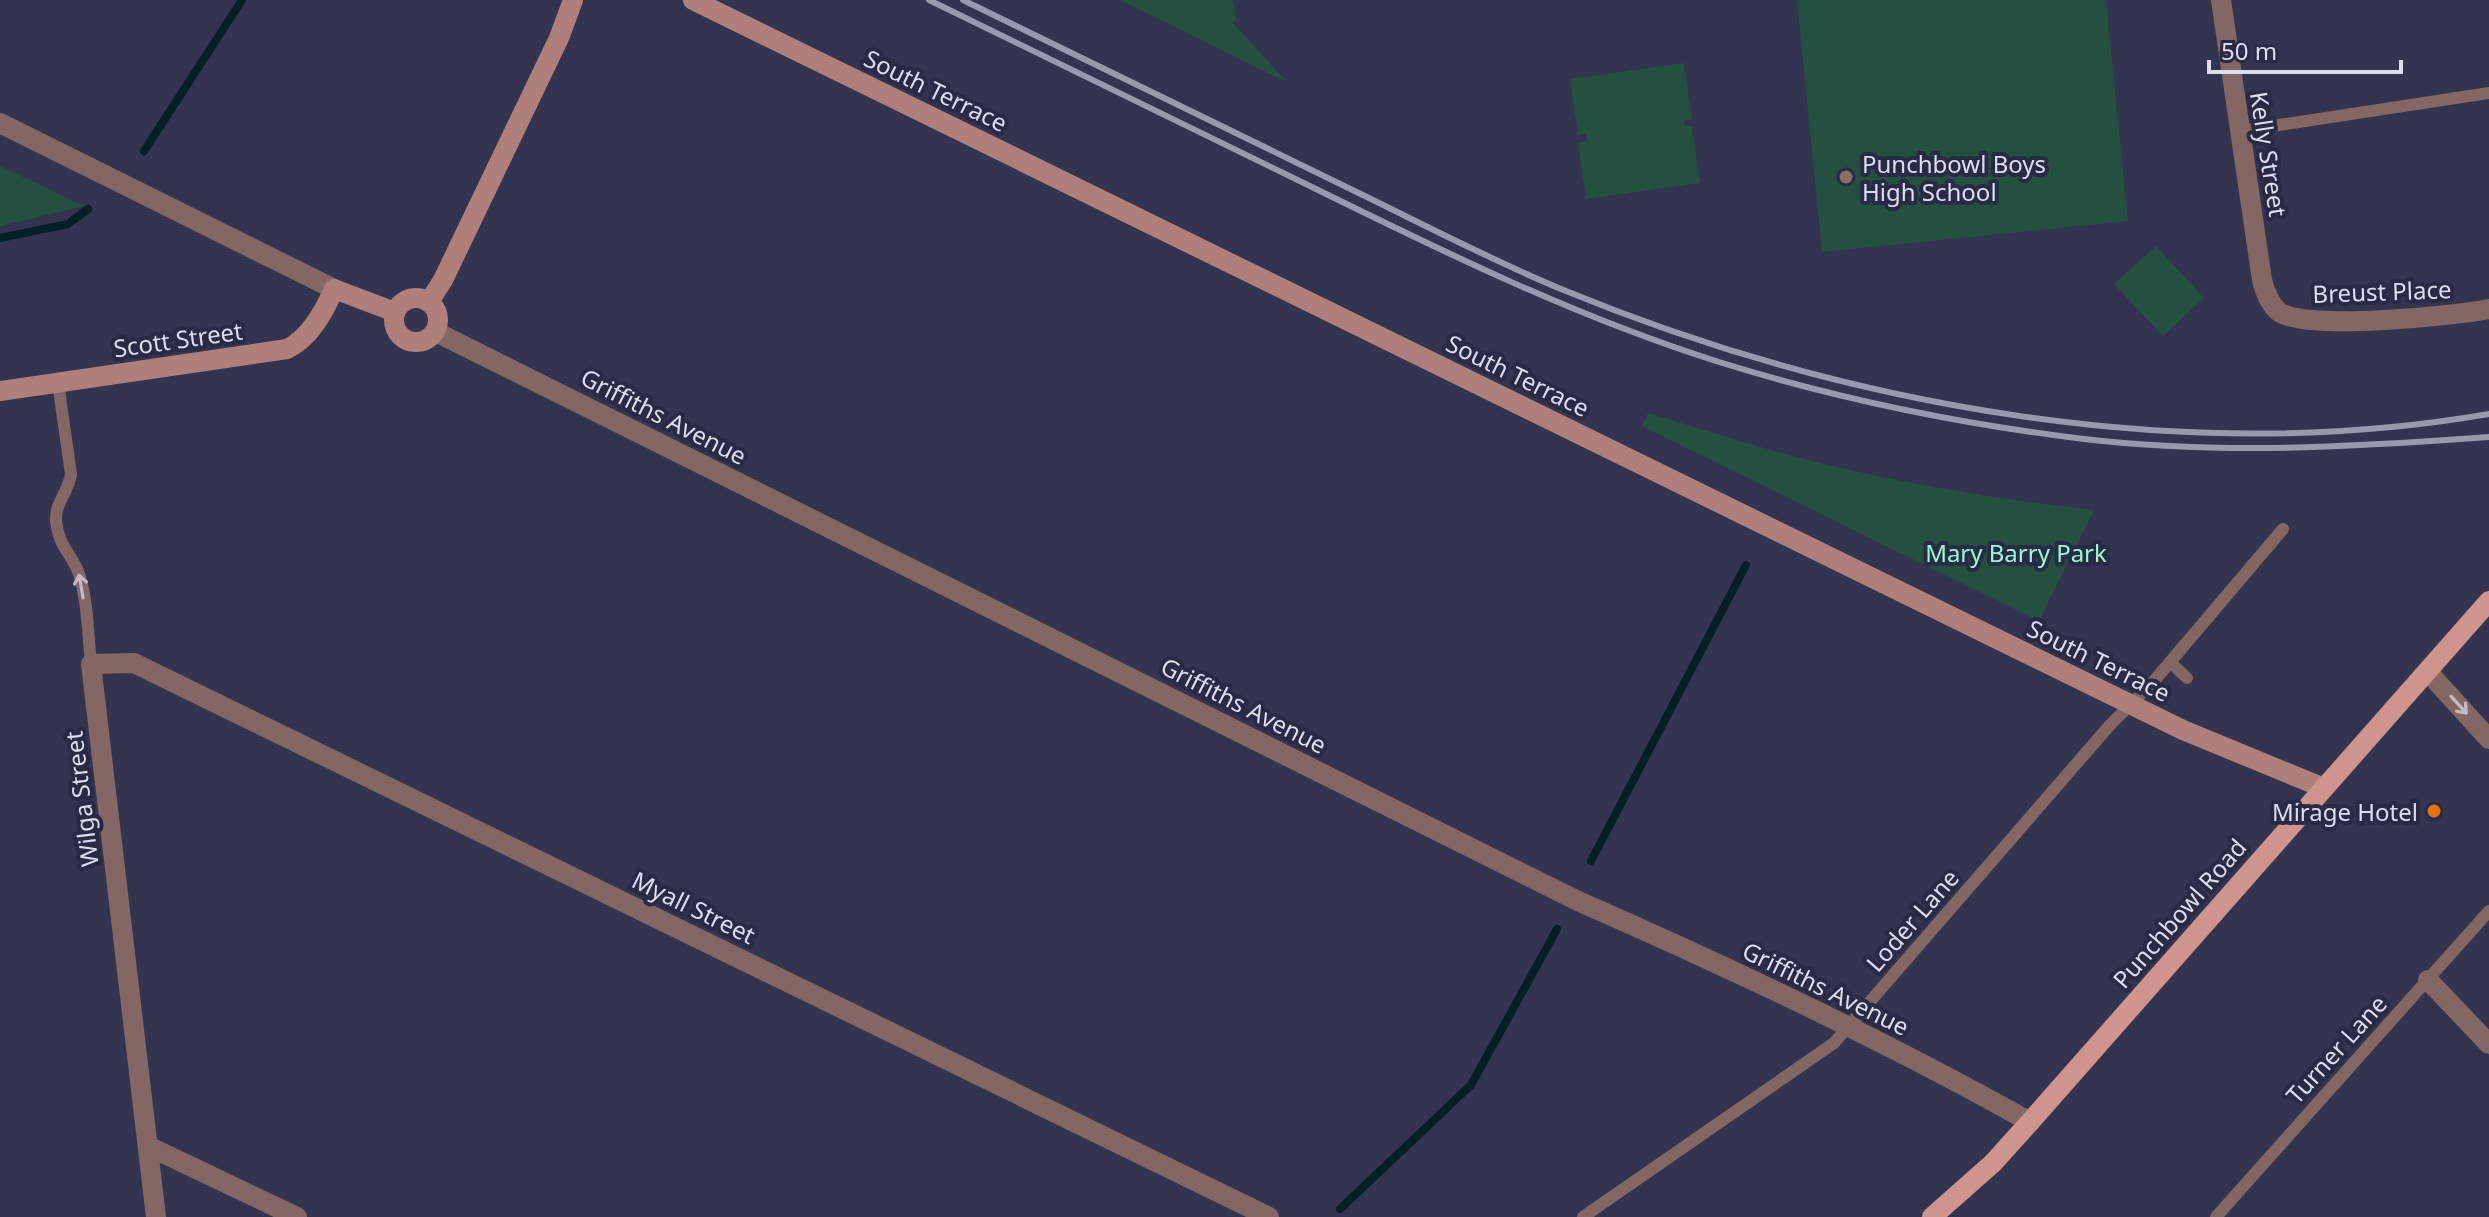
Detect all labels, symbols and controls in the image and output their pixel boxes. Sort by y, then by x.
scale bar [2209,24,2401,74]
text: 50 m [2221,34,2277,67]
street label: South Terrace [859,41,1013,139]
street label: Kelly Street [2243,89,2295,219]
place label: Punchbowl Boys High School [1862,147,2046,208]
marker: Punchbowl Boys High School [1837,168,1855,186]
street label: Breust Place [2312,272,2452,310]
street label: Scott Street [111,314,245,364]
street label: South Terrace [1441,326,1595,424]
street label: Griffiths Avenue [576,360,752,472]
park label: Mary Barry Park [1925,536,2107,569]
one-way arrow [73,574,88,600]
street label: South Terrace [2022,611,2176,709]
street label: Griffiths Avenue [1156,649,1332,761]
one-way arrow [2449,695,2467,715]
street label: Wilga Street [56,729,106,869]
place label: Mirage Hotel [2272,795,2418,828]
marker: Mirage Hotel [2425,802,2443,820]
street label: Punchbowl Road [2105,831,2253,995]
street label: Loder Lane [1858,862,1966,978]
street label: Myall Street [627,863,761,951]
street label: Griffiths Avenue [1737,933,1915,1043]
street label: Turner Lane [2278,987,2394,1111]

